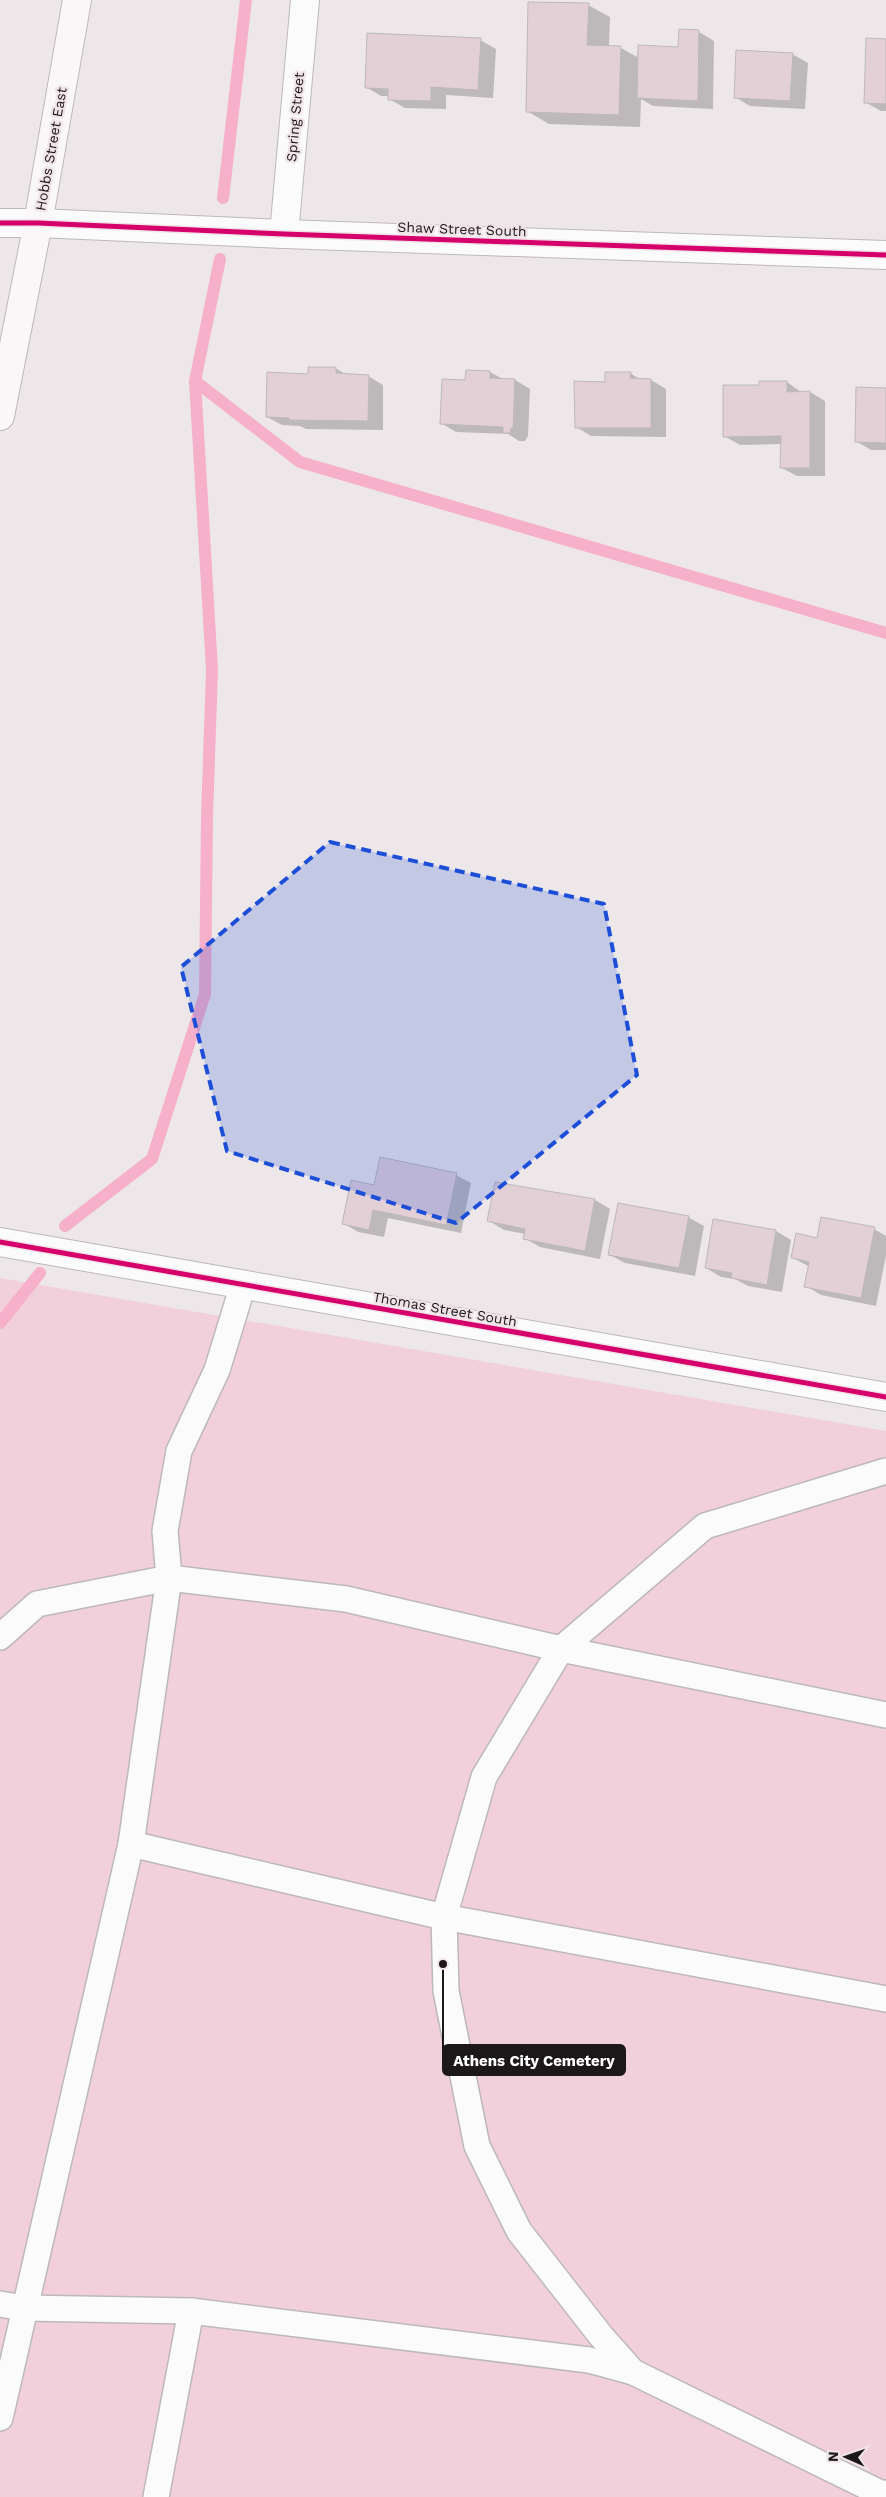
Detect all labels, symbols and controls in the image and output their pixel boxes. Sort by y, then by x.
street label: Spring Street [283,71,307,163]
street label: Hobbs Street East [32,86,70,212]
street label: Shaw Street South [397,219,527,239]
street label: Thomas Street South [372,1288,518,1330]
callout: Athens City Cemetery [443,2045,625,2075]
text: Athens City Cemetery [453,2052,615,2070]
north arrow [821,2432,871,2482]
text: N [825,2451,841,2462]

